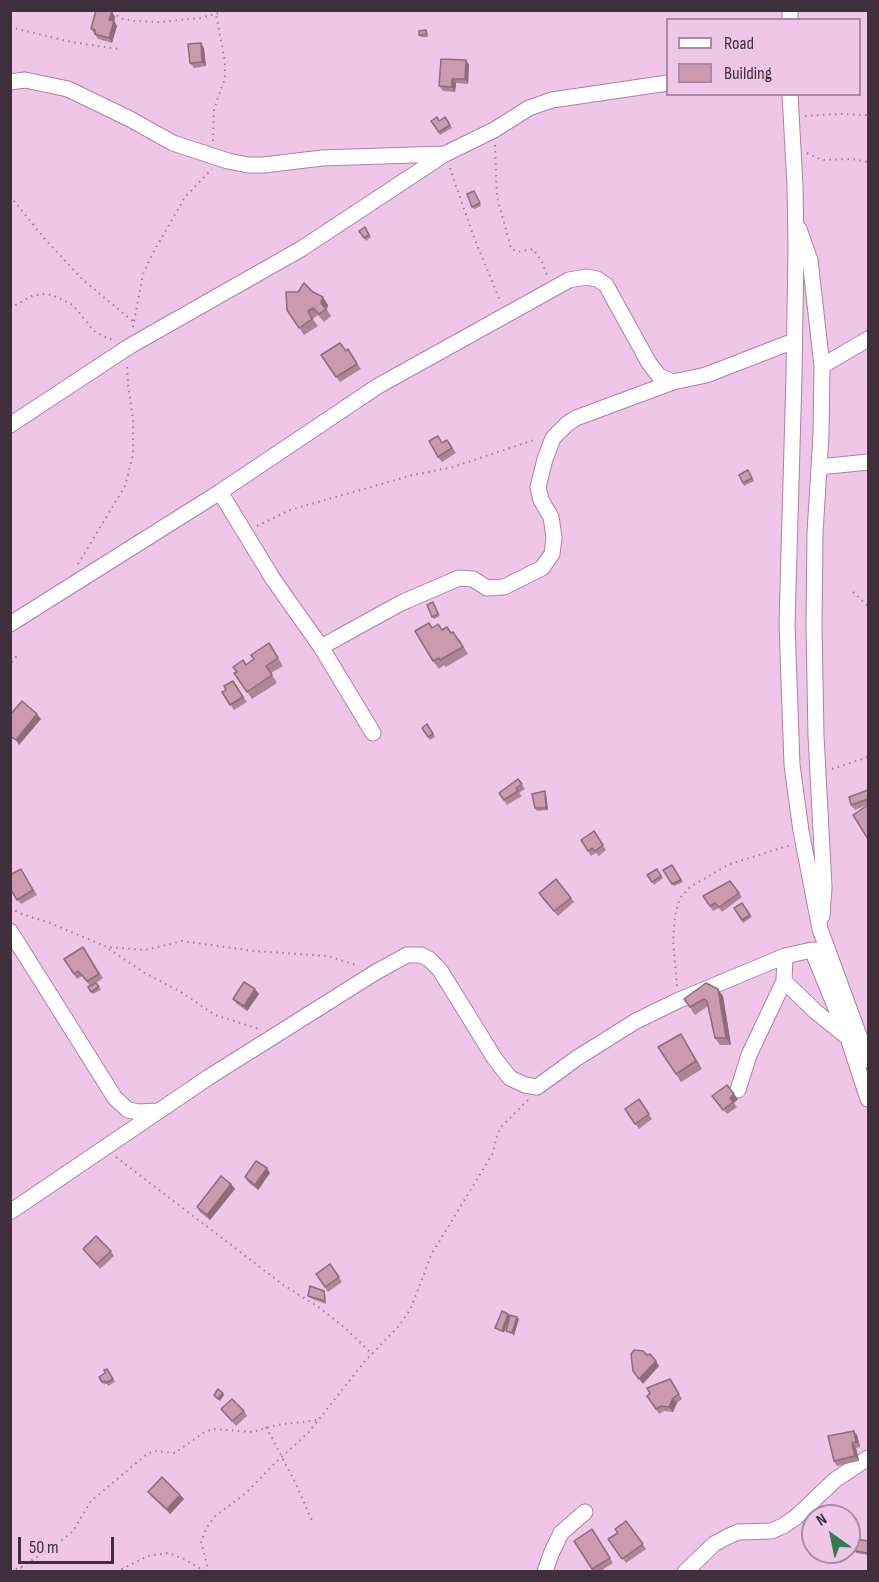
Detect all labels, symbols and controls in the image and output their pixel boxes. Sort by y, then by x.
legend [666,18,861,96]
text: Road [724,33,754,54]
text: Building [724,63,772,84]
north arrow [801,1504,861,1564]
text: N [813,1510,831,1530]
scale bar [21,1525,117,1563]
text: 50 m [29,1537,59,1558]

